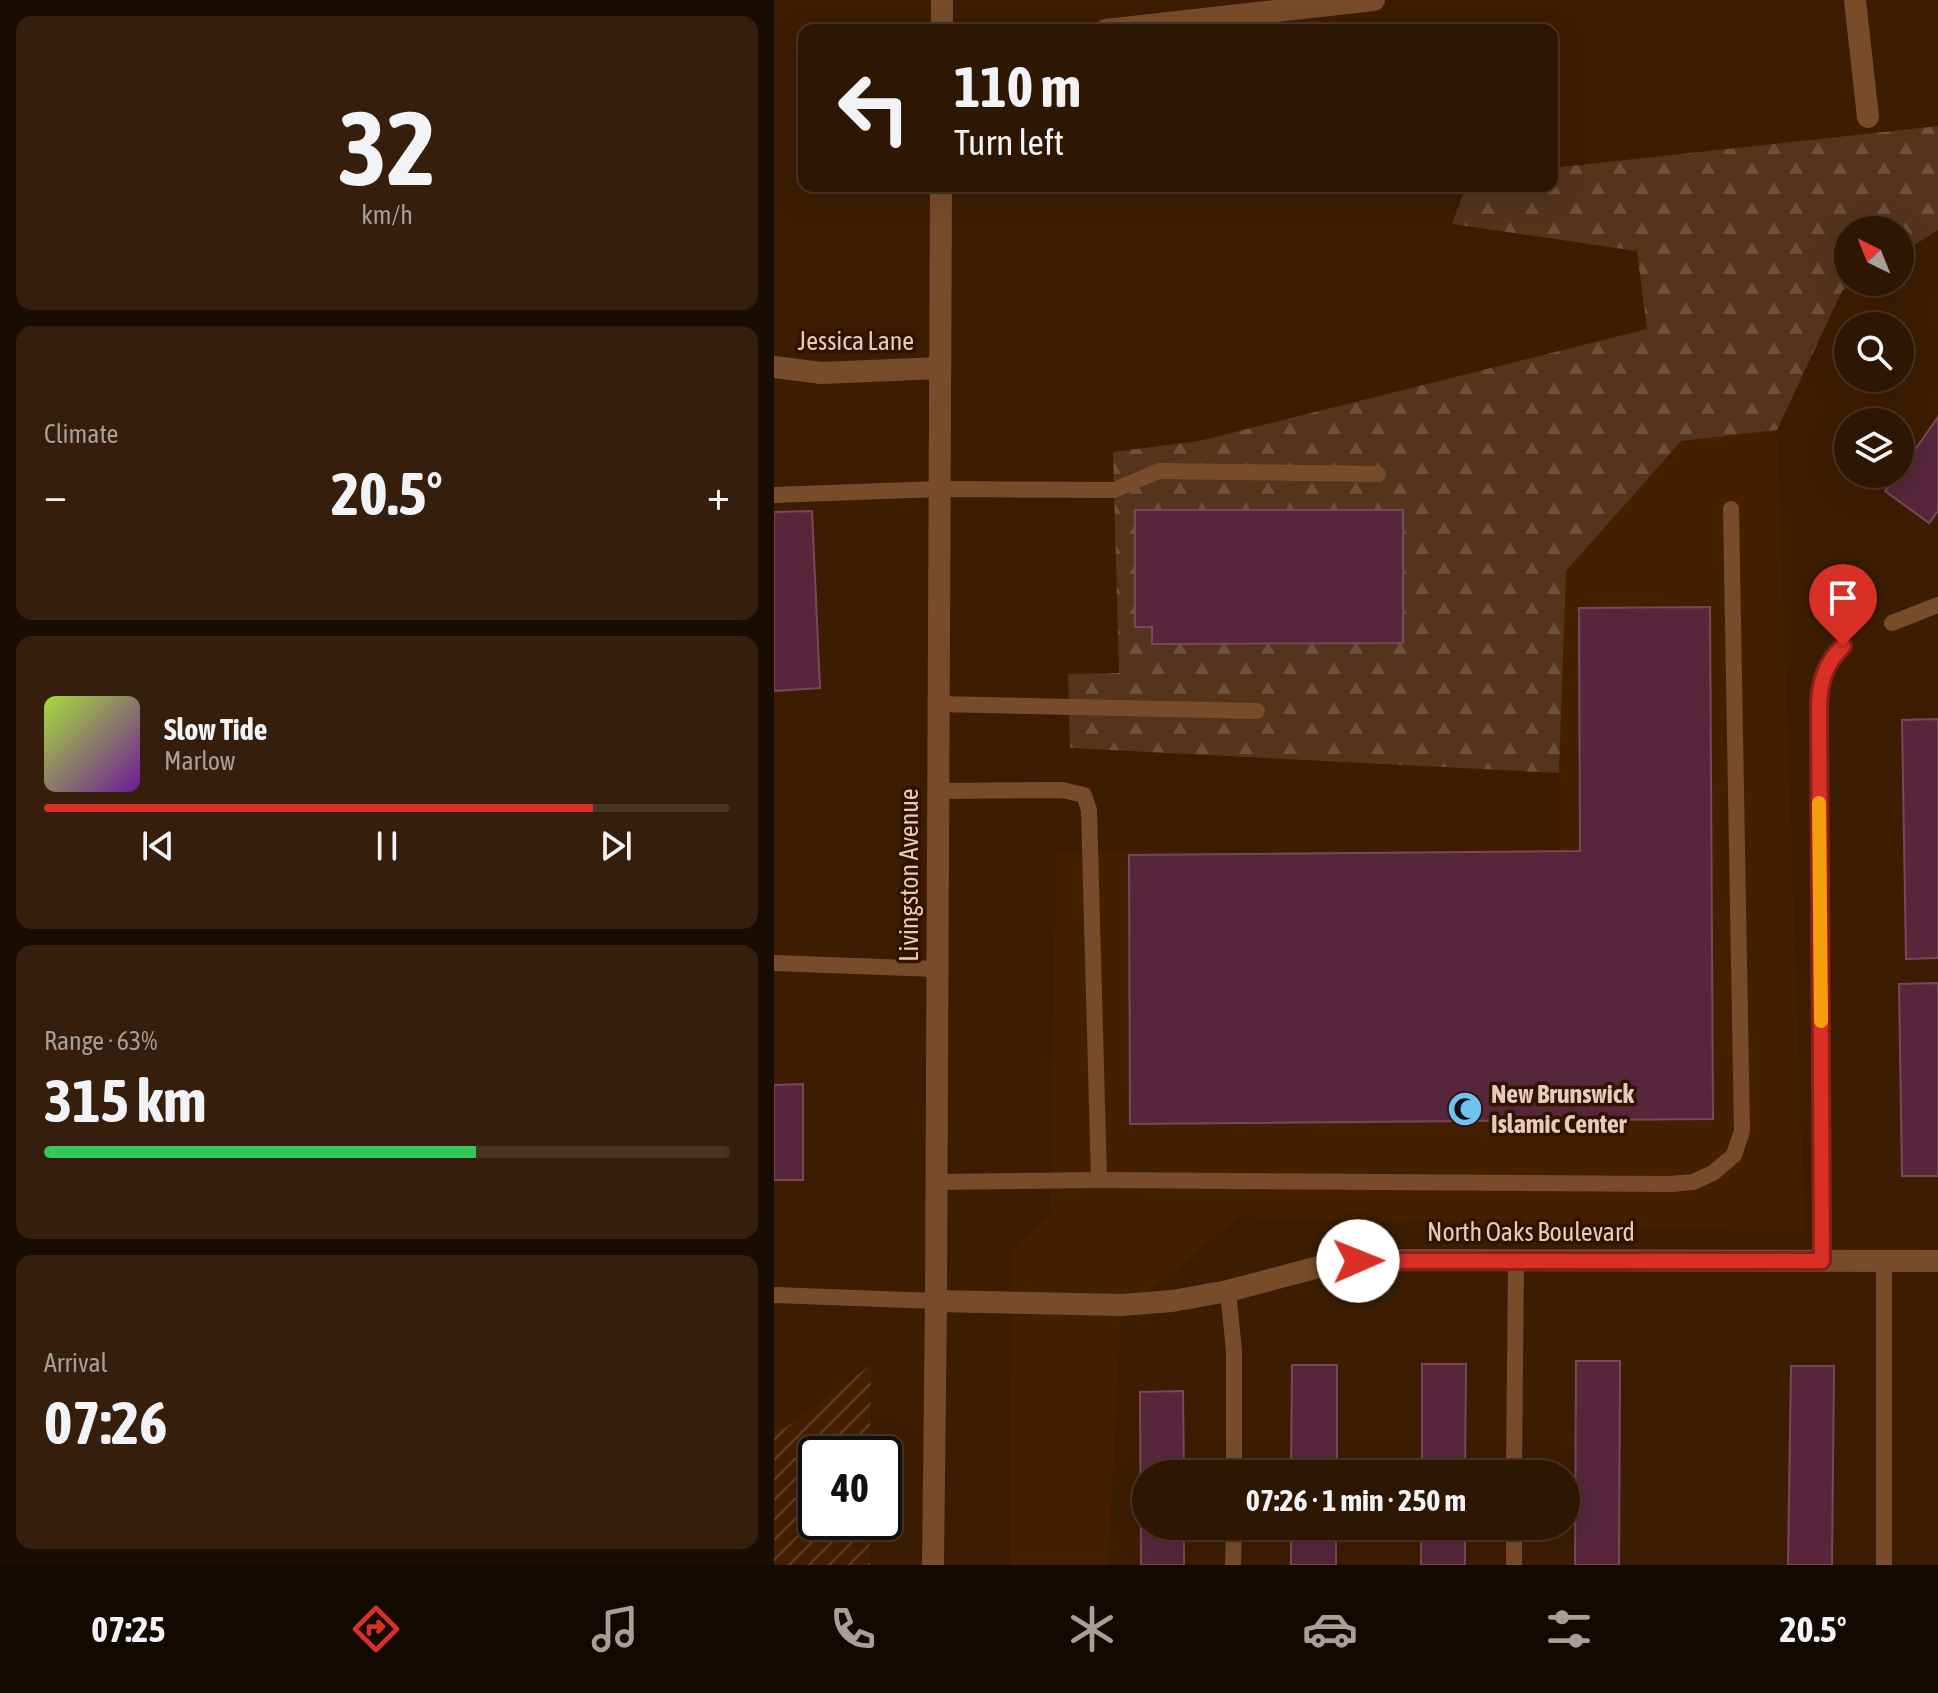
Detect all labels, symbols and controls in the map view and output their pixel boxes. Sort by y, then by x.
text: 110 m [954,55,1081,119]
icon: left [822,56,926,160]
text: 32 [338,88,436,207]
text: Turn left [954,121,1064,163]
text: km/h [361,200,413,230]
north arrow [1834,216,1914,296]
map controls [1834,216,1914,488]
button: search [1834,312,1914,392]
street label: Jessica Lane [798,326,914,356]
button: layers [1834,408,1914,488]
text: Climate [44,419,118,449]
text: 20.5° [331,459,443,528]
text: − [44,469,67,519]
text: + [707,469,730,519]
pin [1809,564,1877,646]
icon: arrive [1821,576,1865,620]
text: Slow Tide [164,712,267,746]
text: Marlow [164,746,235,776]
street label: Livingston Avenue [894,788,924,962]
icon: previous [136,824,180,868]
icon: pause [365,824,409,868]
icon: next [594,824,638,868]
text: Range · 63% [44,1026,157,1056]
text: 315 km [44,1066,206,1135]
place label: New Brunswick Islamic Center [1491,1079,1634,1139]
mosque icon: New Brunswick Islamic Center [1446,1090,1484,1128]
street label: North Oaks Boulevard [1427,1217,1635,1247]
position arrow [1316,1219,1400,1303]
text: Arrival [44,1348,108,1378]
text: 07:26 [44,1388,167,1457]
speed limit sign: 40 [798,1436,902,1540]
text: 07:26 · 1 min · 250 m [1246,1483,1466,1517]
icon: directions [348,1601,404,1657]
icon: music [587,1601,643,1657]
icon: phone [825,1601,881,1657]
icon: climate [1064,1601,1120,1657]
icon: car [1302,1601,1358,1657]
icon: filters [1541,1601,1597,1657]
text: 07:25 [91,1608,165,1650]
text: 20.5° [1780,1608,1847,1650]

